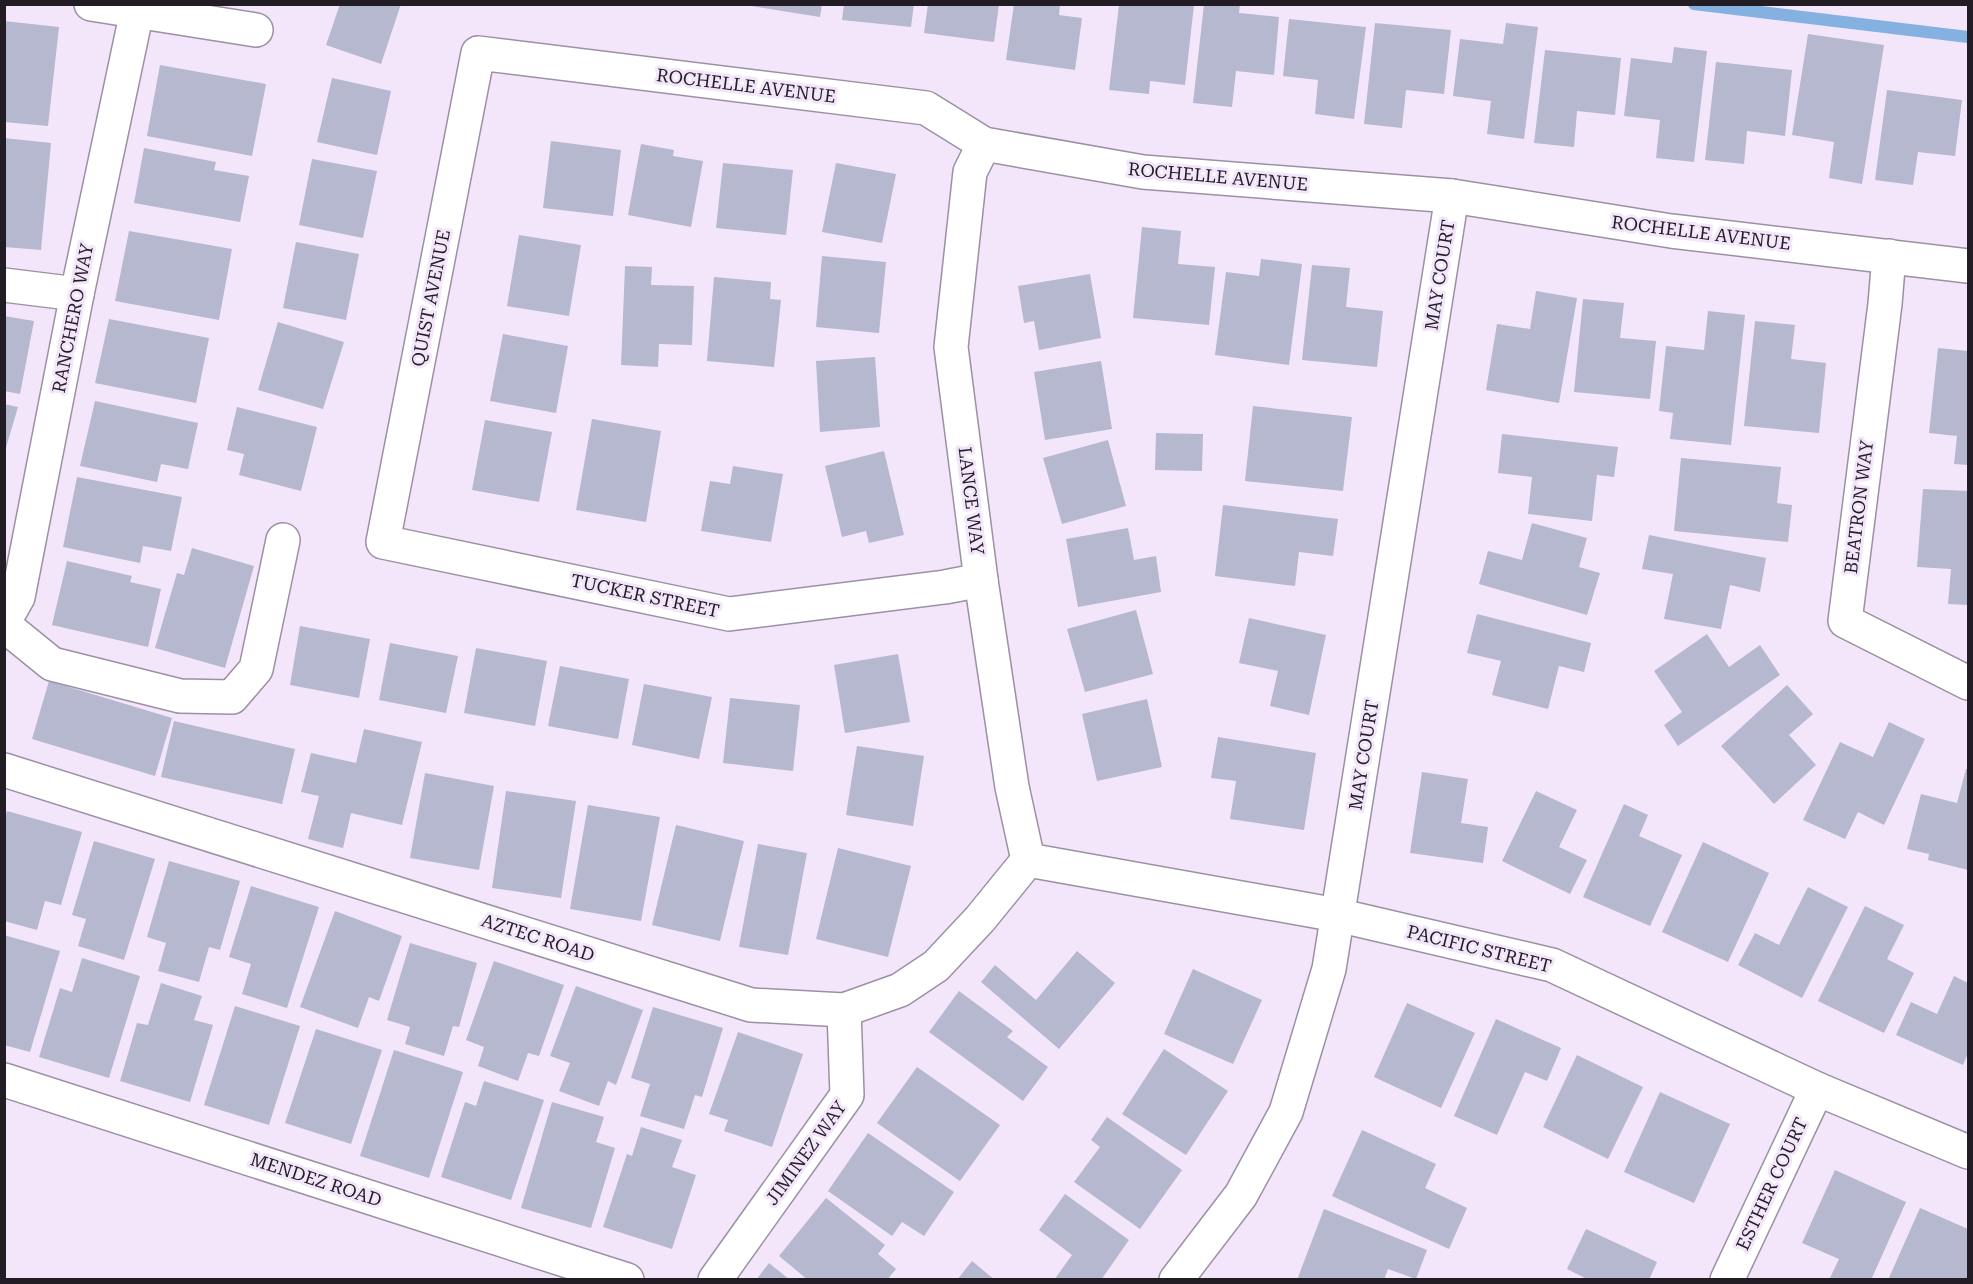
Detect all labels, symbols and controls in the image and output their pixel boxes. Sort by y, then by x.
street label: ROCHELLE AVENUE [655,64,837,107]
street label: ROCHELLE AVENUE [1127,158,1309,195]
street label: ROCHELLE AVENUE [1610,211,1792,254]
street label: MAY COURT [1420,218,1459,332]
street label: QUIST AVENUE [407,228,454,368]
street label: RANCHERO WAY [48,241,97,394]
street label: BEATRON WAY [1840,438,1877,575]
street label: LANCE WAY [954,446,989,557]
street label: TUCKER STREET [569,569,721,622]
street label: MAY COURT [1344,698,1383,812]
street label: AZTEC ROAD [479,909,597,966]
street label: PACIFIC STREET [1405,920,1554,977]
street label: JIMINEZ WAY [761,1096,851,1209]
street label: ESTHER COURT [1732,1114,1812,1254]
street label: MENDEZ ROAD [248,1148,385,1211]

